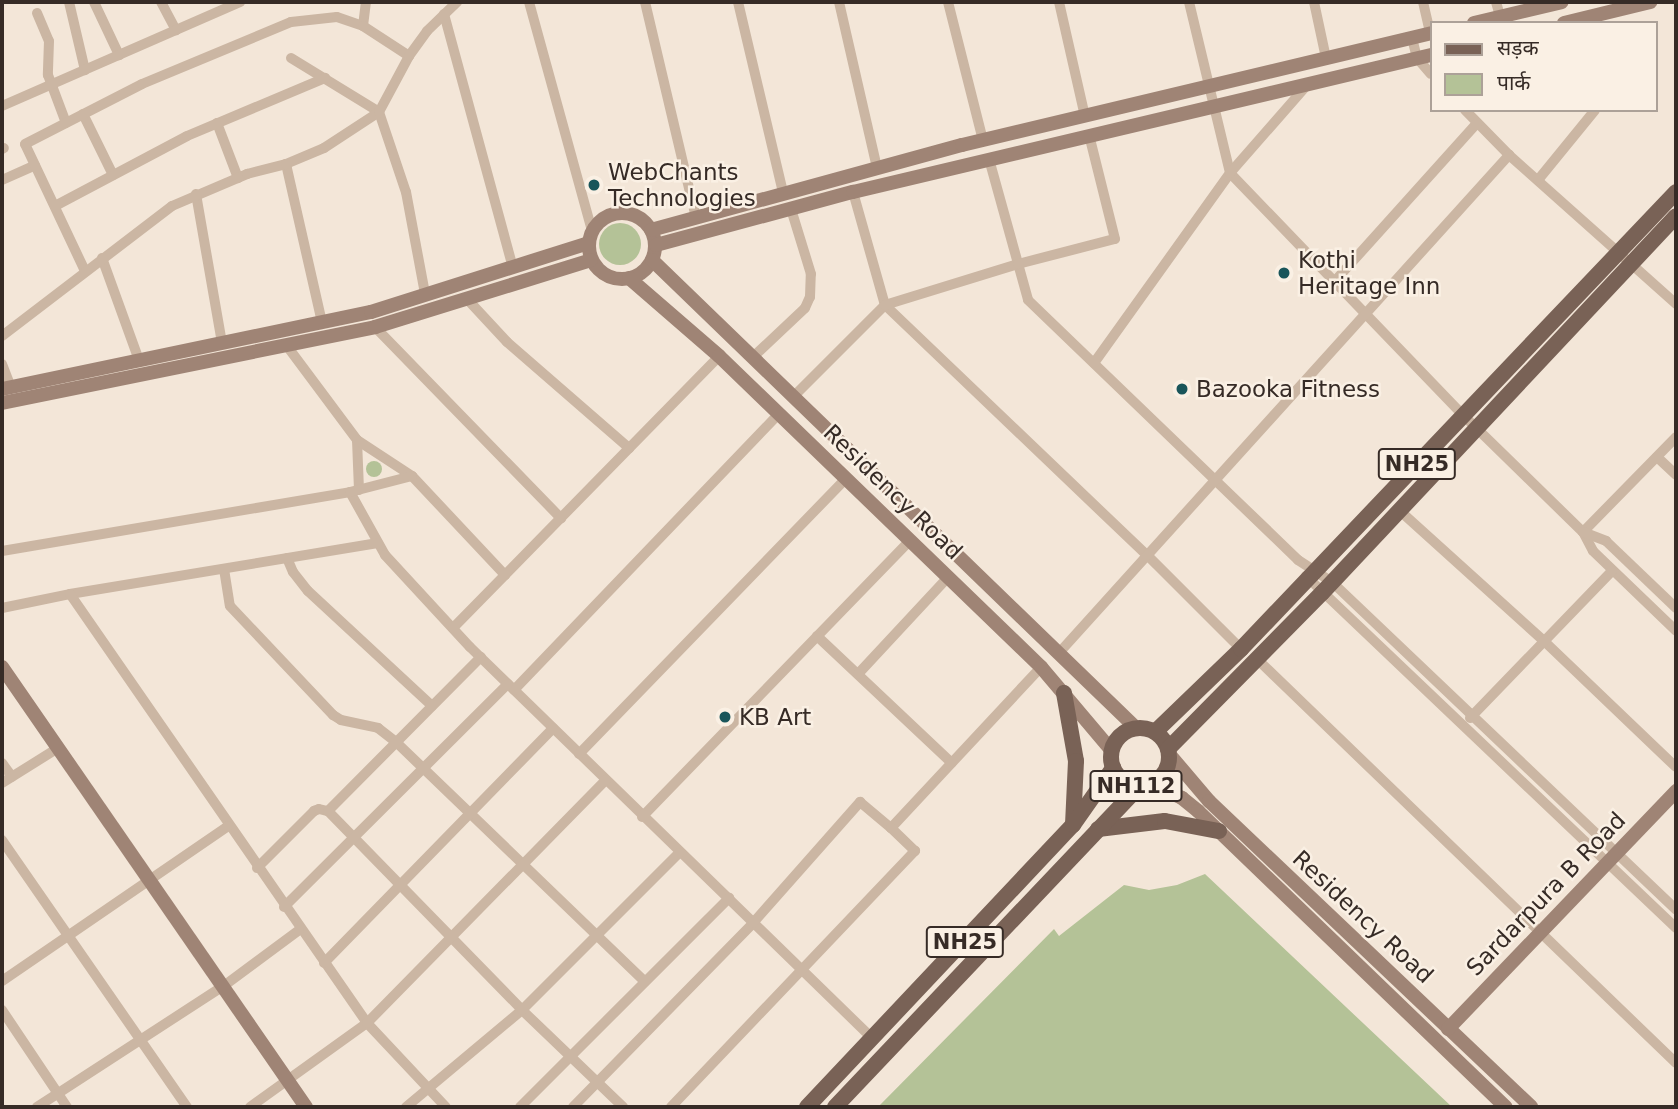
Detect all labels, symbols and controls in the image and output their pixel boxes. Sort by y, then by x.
legend [1430,21,1657,112]
text: सड़क [1497,36,1539,60]
text: पार्क [1497,71,1531,95]
place label: WebChants Technologies [608,158,756,212]
marker: WebChants Technologies [586,177,602,193]
place label: Kothi Heritage Inn [1298,246,1440,300]
marker: Kothi Heritage Inn [1276,265,1292,281]
place label: Bazooka Fitness [1196,375,1380,403]
marker: Bazooka Fitness [1174,381,1190,397]
street label: Residency Road [818,419,968,565]
road number: NH25 [1377,447,1457,482]
place label: KB Art [739,703,811,731]
marker: KB Art [717,709,733,725]
road number: NH112 [1089,768,1183,804]
street label: Sardarpura B Road [1461,806,1631,982]
street label: Residency Road [1287,845,1439,989]
road number: NH25 [925,925,1005,960]

